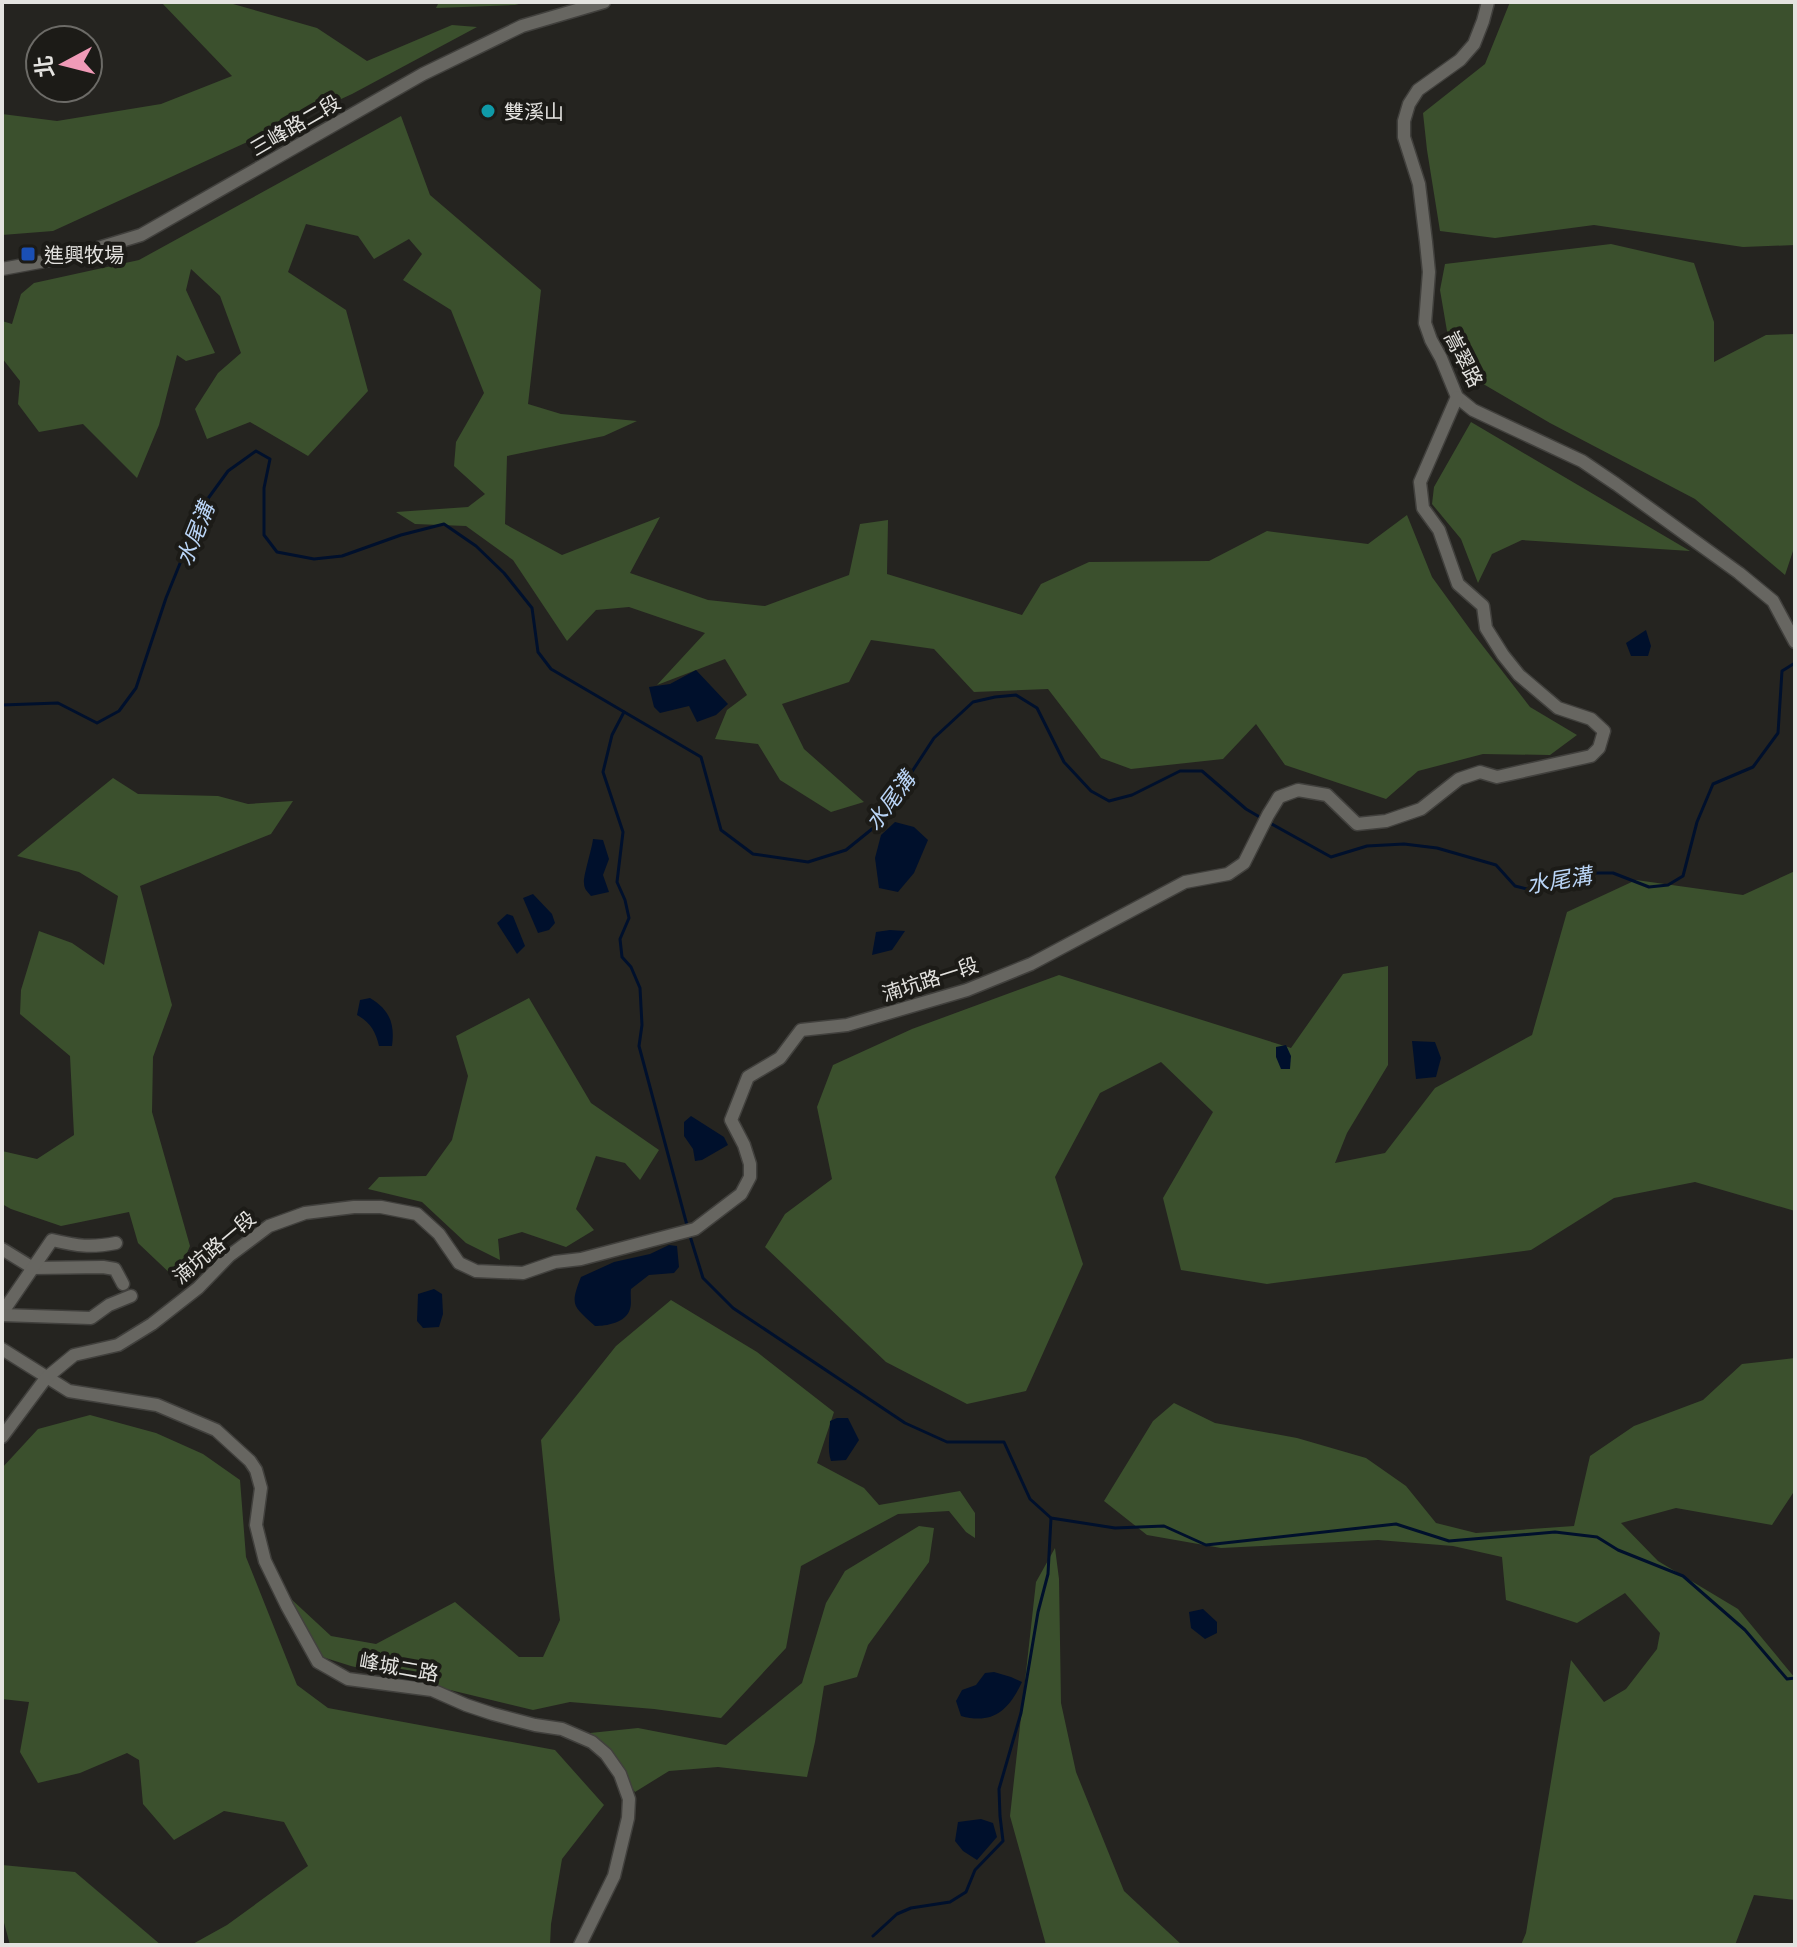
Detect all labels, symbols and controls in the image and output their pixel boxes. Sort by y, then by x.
north arrow [24,24,104,104]
text: 北 [29,54,59,79]
street label: 三峰路二段 [245,89,345,161]
place label: 雙溪山 [504,99,564,124]
marker: 雙溪山 [479,102,497,120]
place label: 進興牧場 [44,242,124,267]
marker: 進興牧場 [19,245,37,263]
street label: 嵩翠路 [1439,327,1489,391]
water label: 水尾溝 [170,495,221,570]
water label: 水尾溝 [859,764,923,836]
water label: 水尾溝 [1524,861,1597,899]
street label: 湳坑路一段 [879,952,981,1006]
street label: 湳坑路一段 [168,1205,260,1289]
street label: 峰城二路 [357,1648,441,1686]

